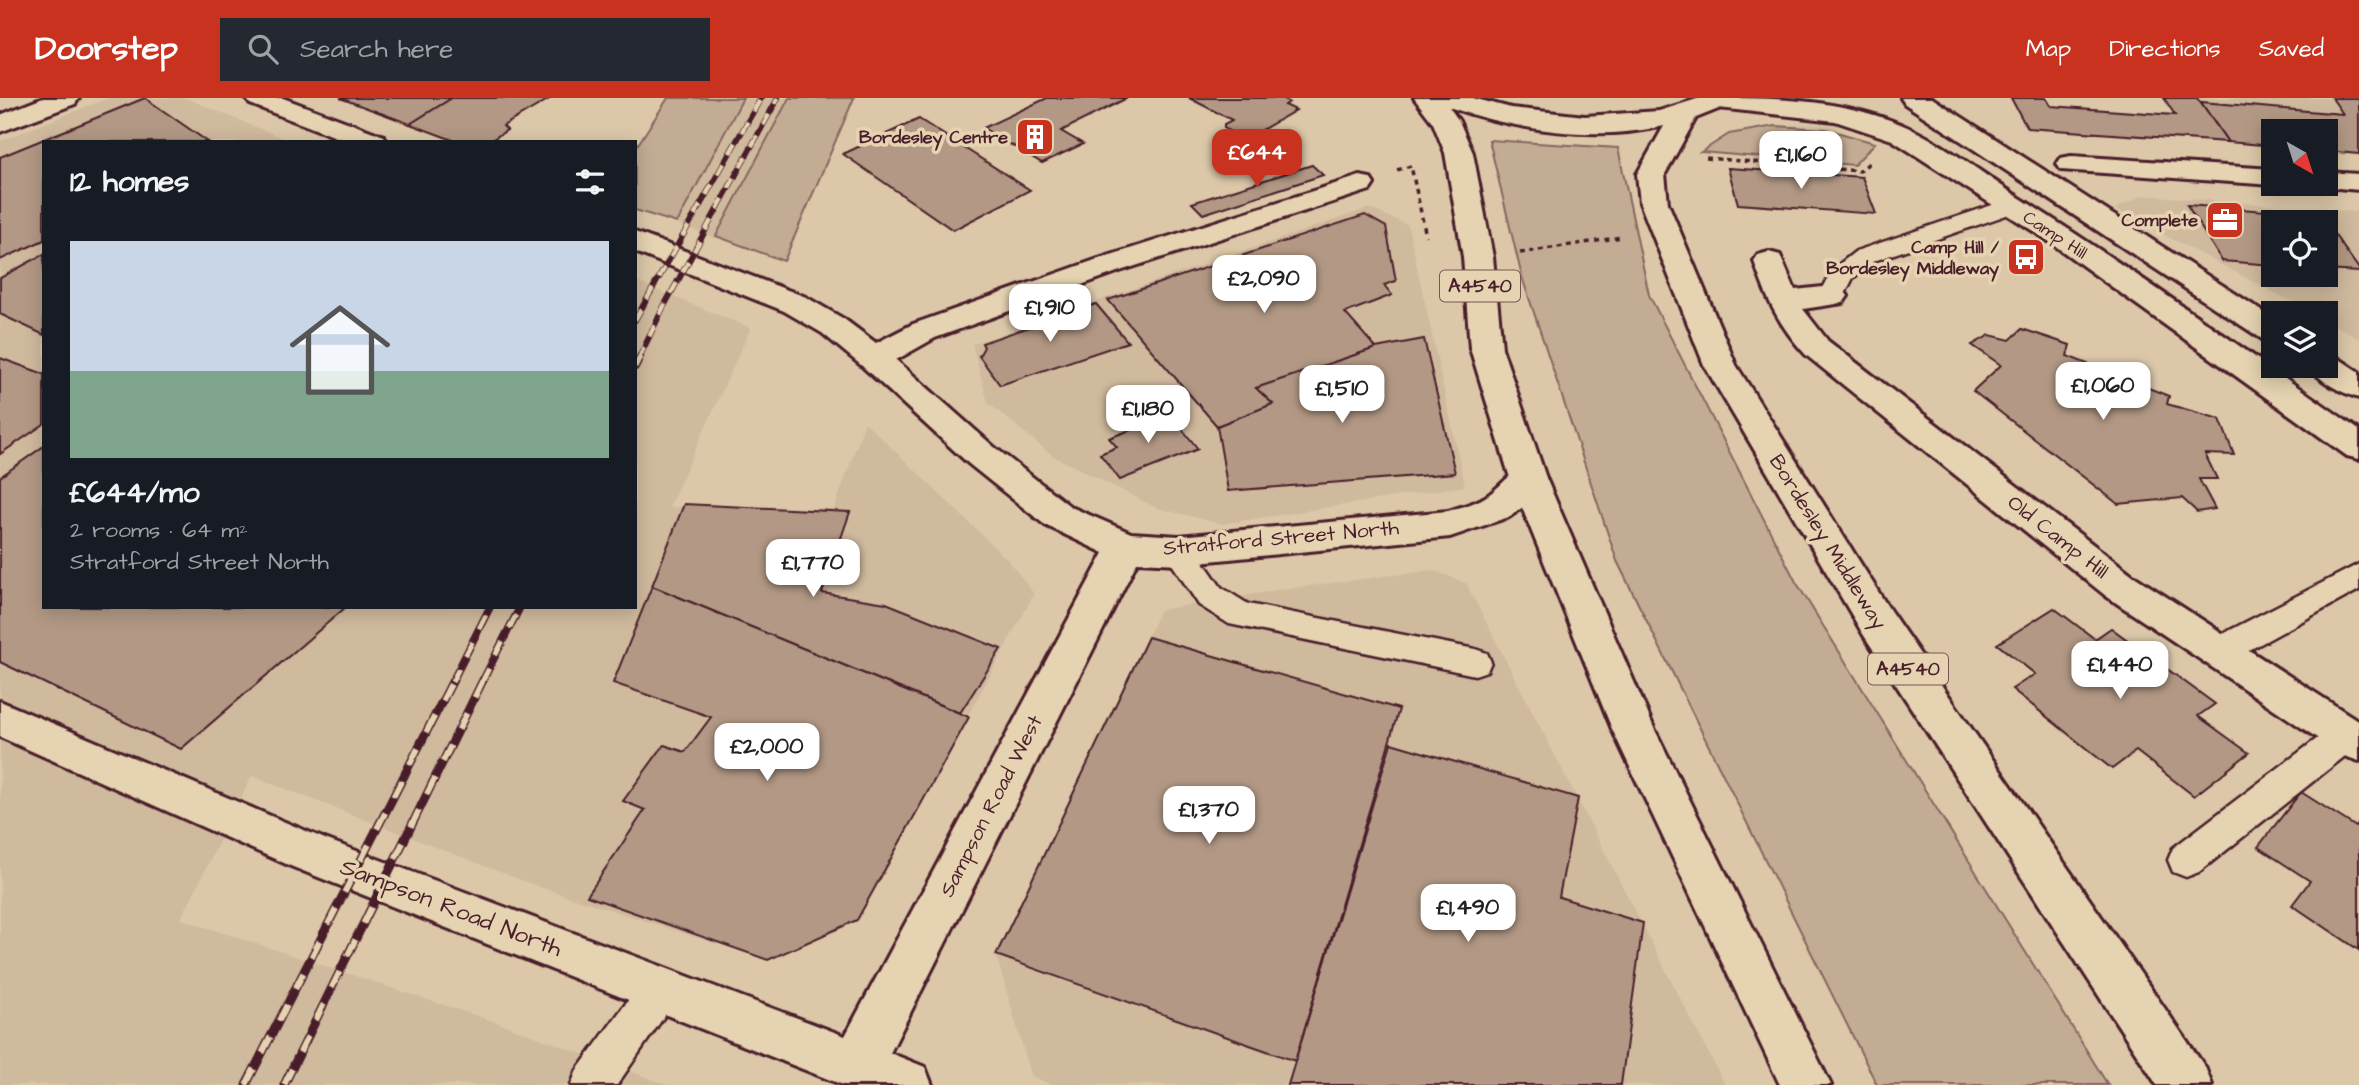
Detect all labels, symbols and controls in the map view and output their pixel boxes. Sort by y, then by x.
search box [220,18,710,81]
text: Doorstep [35,26,178,72]
icon: search [244,30,282,68]
text: Search here [300,31,453,67]
text: Map [2026,32,2071,66]
text: Directions [2109,32,2221,66]
text: Saved [2259,32,2324,66]
building icon: Bordesley Centre [1014,116,1056,158]
north arrow [2261,119,2338,196]
map controls [2261,119,2338,378]
place label: Bordesley Centre [859,125,1008,151]
pin: £644 [1216,130,1298,189]
pin: £1,160 [1744,132,1858,191]
text: £644 [1228,136,1286,168]
text: £1,160 [1775,138,1827,170]
text: 12 homes [70,161,189,203]
icon: filters [571,163,609,201]
office icon: Complete [2204,199,2246,241]
street label: Camp Hill [2018,205,2092,265]
place label: Complete [2122,208,2198,233]
button: locate [2261,210,2338,287]
place label: Camp Hill / Bordesley Middleway [1826,235,2000,282]
bus stop icon: Camp Hill / Bordesley Middleway [2005,236,2047,278]
pin: £2,090 [1207,256,1321,315]
text: £2,090 [1228,262,1300,294]
road number: A4540 [1440,270,1520,302]
pin: £1,910 [993,285,1107,344]
icon: home [277,287,403,413]
text: £1,910 [1025,291,1075,323]
button: layers [2261,301,2338,378]
pin: £1,060 [2046,362,2160,422]
pin: £1,510 [1285,366,1399,425]
text: £1,060 [2072,369,2134,401]
text: £1,510 [1315,372,1369,404]
pin: £1,180 [1091,386,1205,445]
text: £1,180 [1122,392,1174,424]
street label: Bordesley Middleway [1761,449,1894,637]
text: £644/mo [70,472,200,514]
street label: Old Camp Hill [2001,488,2115,586]
street label: Stratford Street North [1162,513,1401,563]
text: 2 rooms · 64 m² [70,514,248,546]
pin: £1,770 [756,540,870,599]
text: Stratford Street North [70,546,329,578]
text: £1,770 [782,546,844,578]
pin: £1,440 [2063,642,2177,701]
text: £1,440 [2087,648,2153,680]
road number: A4540 [1868,654,1948,684]
street label: Sampson Road West [933,710,1050,902]
pin: £2,000 [710,724,824,783]
text: £2,000 [730,730,804,762]
pin: £1,370 [1152,786,1266,846]
text: £1,370 [1179,793,1239,825]
street label: Sampson Road North [335,850,567,966]
pin: £1,490 [1411,884,1525,944]
text: £1,490 [1437,891,1499,923]

